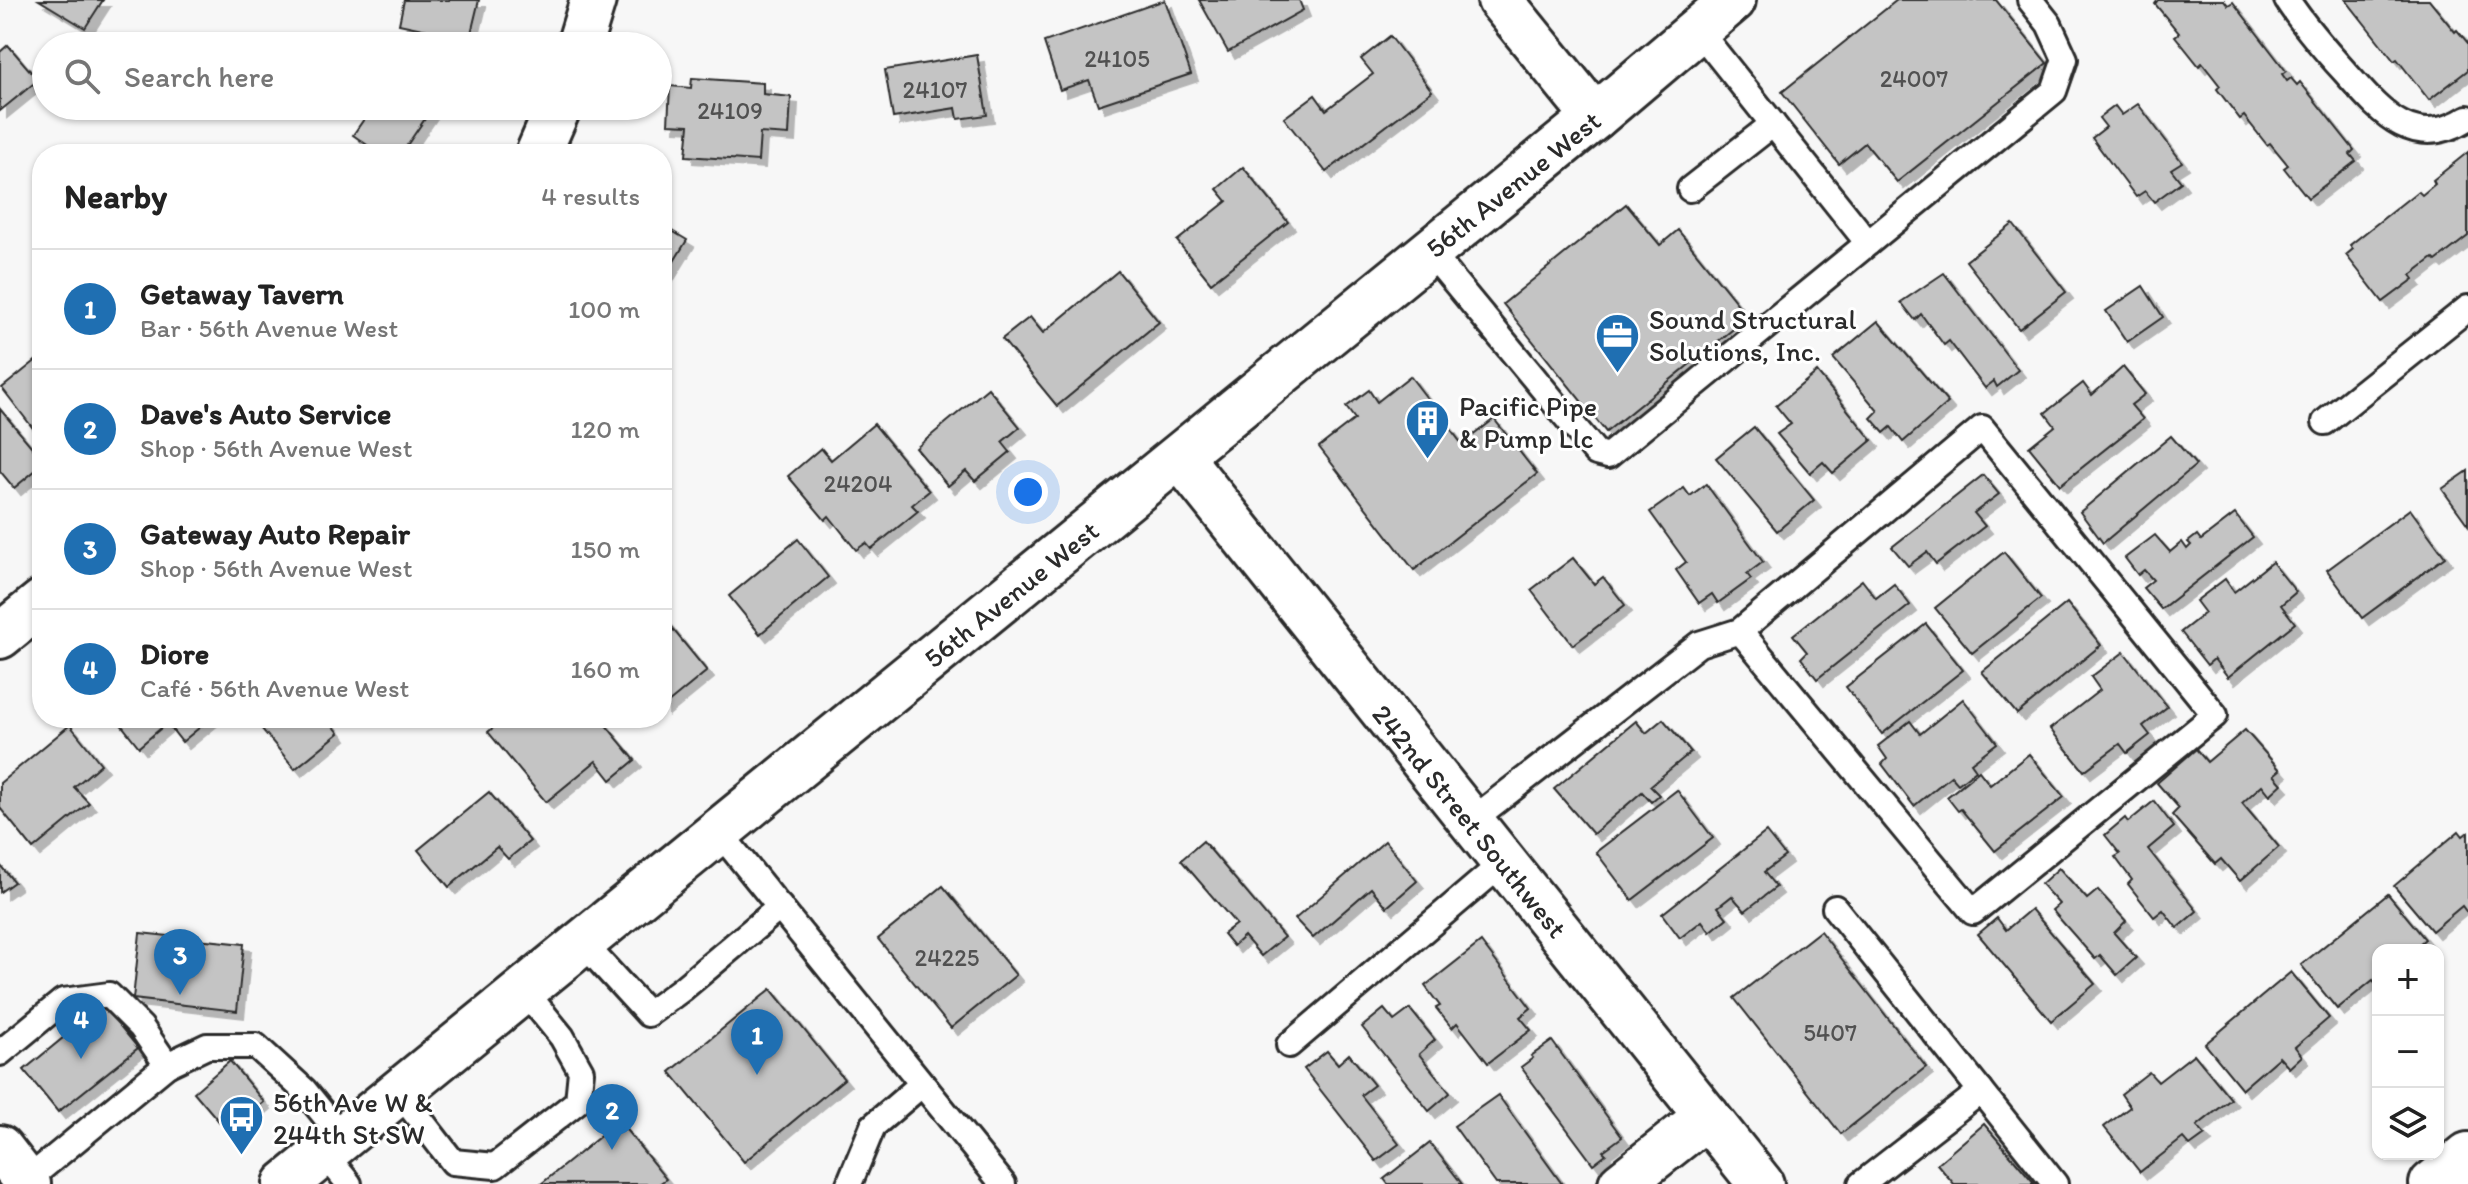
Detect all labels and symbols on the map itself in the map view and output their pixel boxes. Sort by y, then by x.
house number: 24105 [1084,44,1150,73]
house number: 24007 [1880,64,1948,93]
house number: 24107 [903,75,968,104]
house number: 24109 [697,96,763,125]
street label: 56th Avenue West [1419,103,1607,265]
place label: Sound Structural Solutions, Inc. [1649,302,1857,368]
office icon: Sound Structural Solutions, Inc. [1594,311,1642,374]
place label: Pacific Pipe & Pump Llc [1459,389,1597,455]
building icon: Pacific Pipe & Pump Llc [1404,398,1452,461]
house number: 24204 [824,469,892,498]
your location [1008,472,1048,512]
street label: 56th Avenue West [917,513,1105,675]
street label: 242nd Street Southwest [1365,697,1575,945]
pin: 3 [154,929,206,995]
house number: 24225 [915,943,979,972]
pin: 4 [55,993,107,1059]
pin: 1 [731,1009,783,1075]
house number: 5407 [1803,1018,1857,1047]
pin: 2 [586,1084,638,1150]
place label: 56th Ave W & 244th St SW [273,1085,433,1151]
bus stop icon: 56th Ave W & 244th St SW [218,1094,266,1157]

